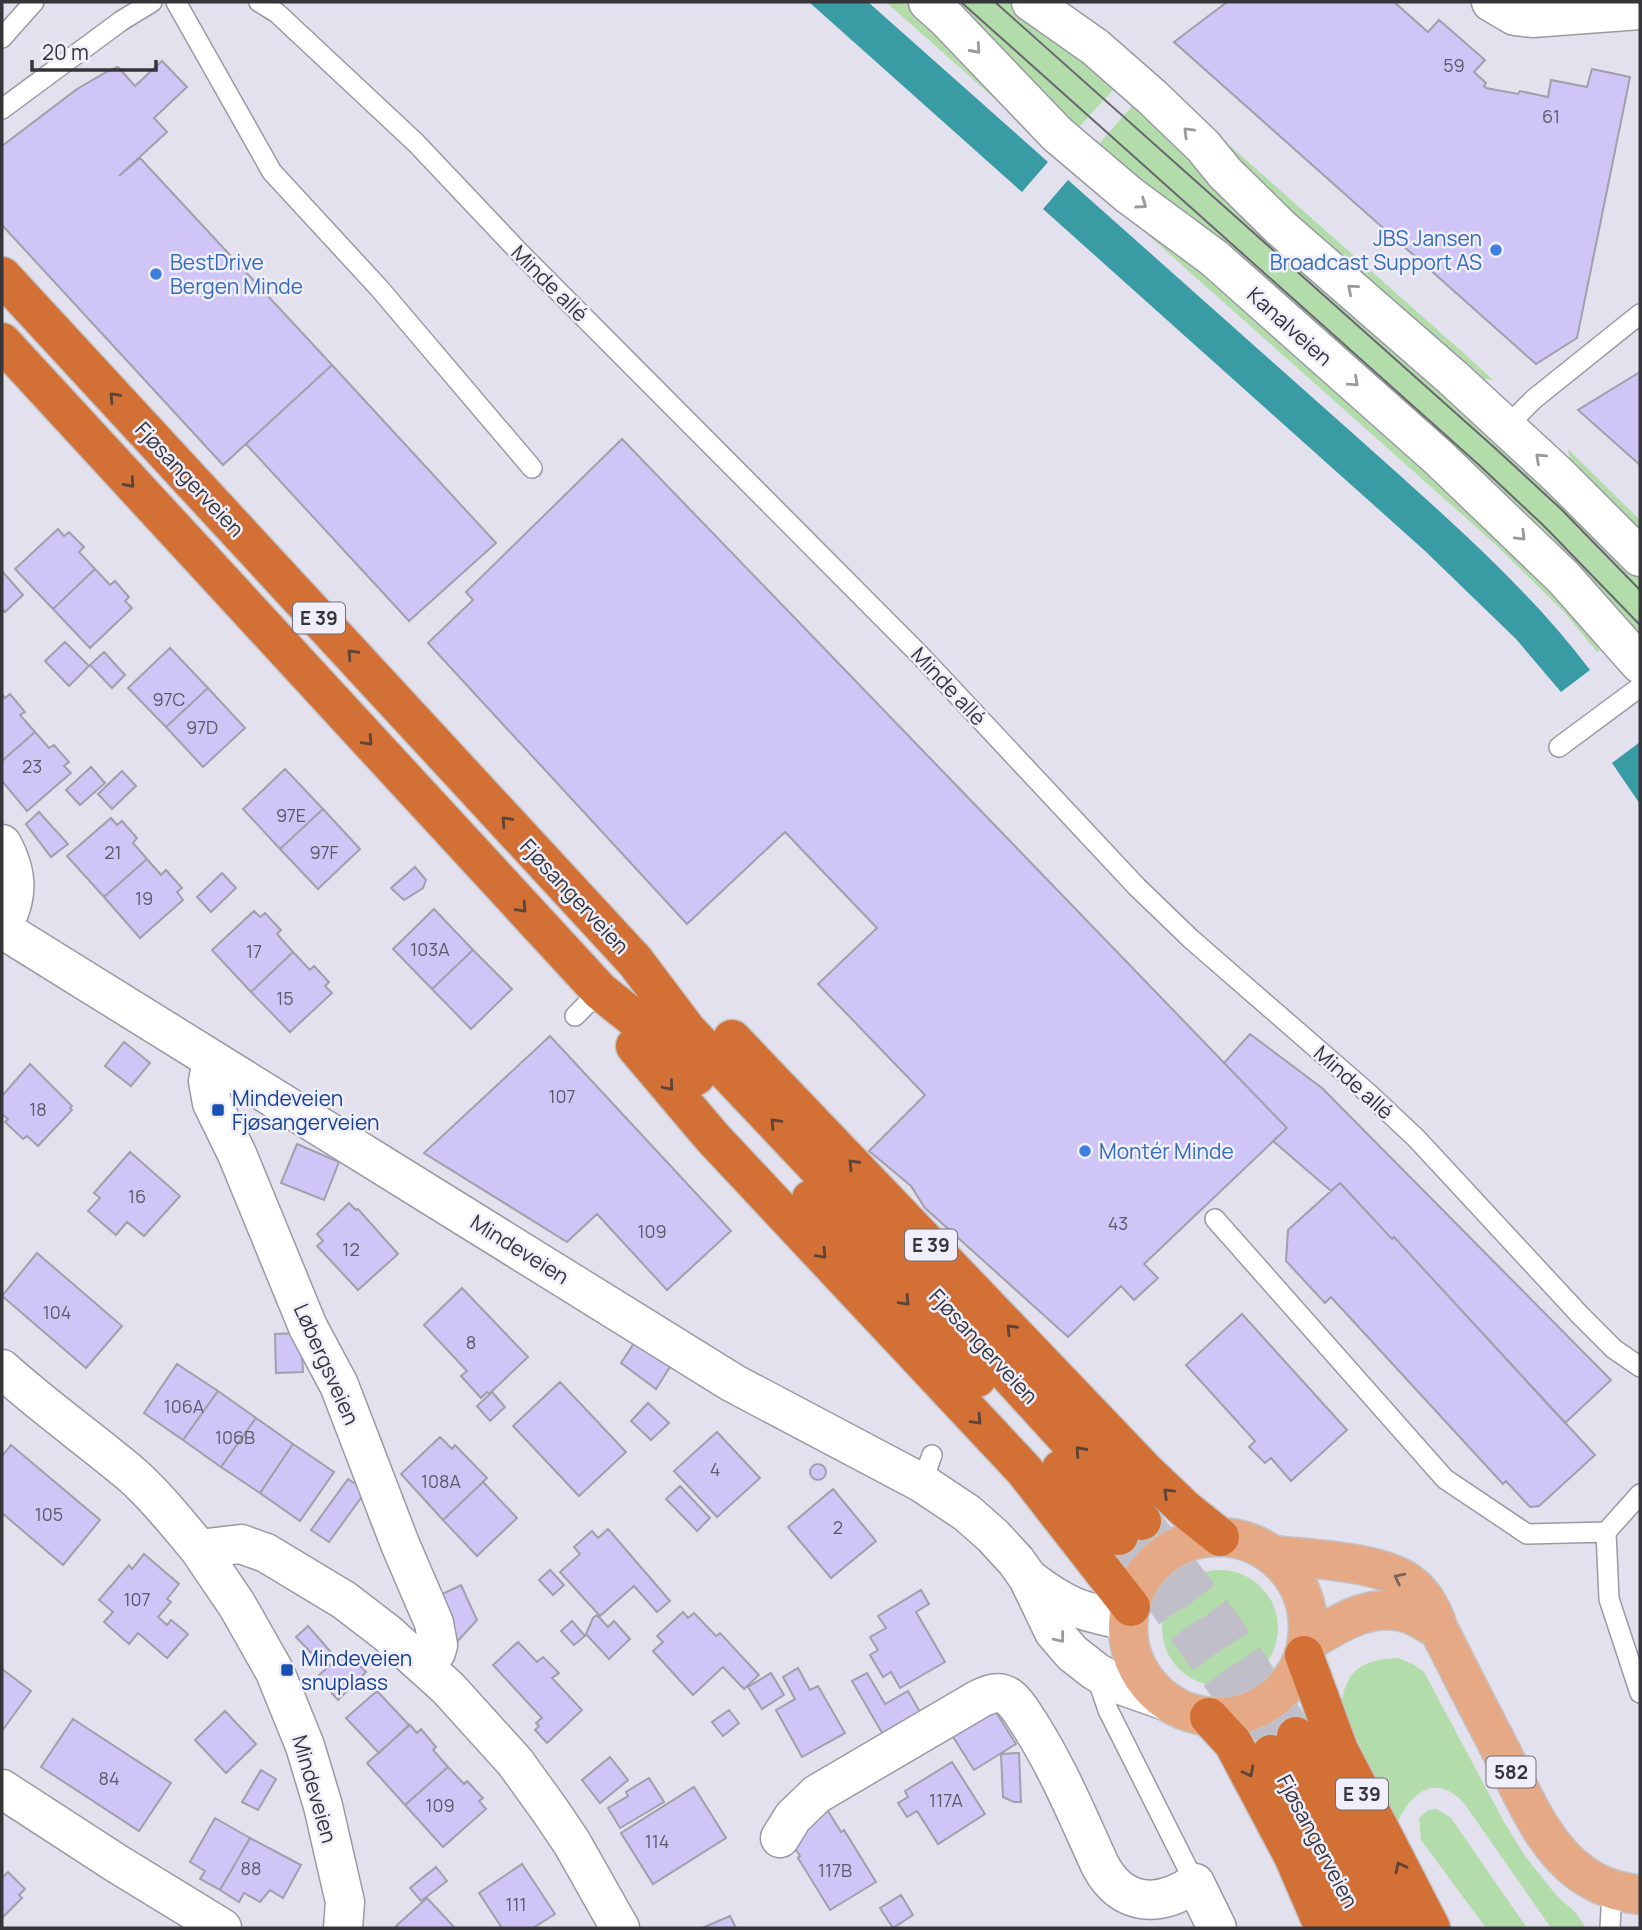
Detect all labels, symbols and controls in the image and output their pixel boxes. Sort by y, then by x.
scale bar [32,28,156,72]
text: 20 m [42,38,89,66]
one-way arrow [968,41,980,54]
house number: 59 [1443,53,1465,77]
house number: 61 [1542,104,1560,128]
one-way arrow [1184,127,1197,140]
one-way arrow [1134,196,1147,208]
place label: JBS Jansen Broadcast Support AS [1270,224,1482,276]
street label: Minde allé [506,239,594,327]
marker: JBS Jansen Broadcast Support AS [1488,242,1504,258]
place label: BestDrive Bergen Minde [170,248,303,300]
marker: BestDrive Bergen Minde [148,266,164,282]
street label: Kanalveien [1242,280,1338,372]
one-way arrow [1348,285,1361,297]
one-way arrow [1345,374,1358,386]
one-way arrow [110,392,122,405]
street label: Fjøsangerveien [129,416,251,542]
one-way arrow [1535,453,1548,466]
one-way arrow [122,475,135,488]
one-way arrow [1513,528,1526,541]
road number: E 39 [293,603,345,634]
street label: Minde allé [905,641,993,731]
one-way arrow [347,649,360,662]
house number: 97C [153,687,186,711]
house number: 97D [186,715,218,739]
one-way arrow [359,733,372,746]
house number: 23 [22,754,42,778]
house number: 97E [276,803,306,827]
one-way arrow [502,816,514,829]
street label: Fjøsangerveien [514,833,636,959]
house number: 21 [104,840,122,864]
house number: 97F [309,840,339,864]
house number: 19 [135,886,153,910]
one-way arrow [514,900,526,913]
house number: 103A [410,937,450,961]
house number: 17 [246,939,262,963]
house number: 15 [276,986,294,1010]
street label: Minde allé [1308,1039,1400,1125]
one-way arrow [661,1077,673,1090]
place label: Mindeveien Fjøsangerveien [232,1084,379,1136]
house number: 107 [548,1084,576,1108]
house number: 18 [29,1097,47,1121]
marker: Mindeveien Fjøsangerveien [210,1102,226,1118]
one-way arrow [771,1119,783,1132]
place label: Montér Minde [1099,1137,1234,1165]
marker: Montér Minde [1077,1143,1093,1159]
one-way arrow [848,1160,861,1173]
house number: 16 [128,1184,146,1208]
street label: Mindeveien [465,1208,575,1290]
house number: 43 [1108,1211,1128,1235]
house number: 109 [637,1219,667,1243]
road number: E 39 [905,1230,957,1260]
house number: 12 [342,1237,360,1261]
one-way arrow [813,1246,826,1259]
street label: Fjøsangerveien [923,1283,1045,1409]
one-way arrow [896,1293,909,1306]
street label: Løbergsveien [288,1299,366,1429]
house number: 104 [43,1300,71,1324]
one-way arrow [1006,1324,1019,1337]
house number: 8 [466,1330,476,1354]
house number: 106A [164,1394,205,1418]
one-way arrow [969,1412,982,1425]
house number: 106B [215,1425,255,1449]
one-way arrow [1076,1446,1088,1459]
house number: 4 [710,1457,720,1481]
house number: 108A [421,1469,462,1493]
one-way arrow [1163,1489,1176,1501]
house number: 105 [35,1502,63,1526]
house number: 2 [833,1515,843,1539]
one-way arrow [1394,1573,1406,1587]
house number: 107 [123,1587,151,1611]
one-way arrow [1052,1629,1064,1642]
place label: Mindeveien snuplass [301,1644,412,1696]
marker: Mindeveien snuplass [279,1662,295,1678]
street label: Mindeveien [286,1732,344,1846]
road number: 582 [1486,1756,1536,1788]
one-way arrow [1241,1765,1254,1777]
house number: 84 [98,1766,120,1790]
street label: Fjøsangerveien [1271,1769,1365,1913]
road number: E 39 [1336,1778,1388,1810]
house number: 117A [929,1788,963,1812]
house number: 109 [425,1793,455,1817]
house number: 114 [645,1829,669,1853]
house number: 88 [241,1856,261,1880]
house number: 117B [818,1858,852,1882]
one-way arrow [1394,1862,1408,1874]
house number: 111 [505,1892,527,1916]

